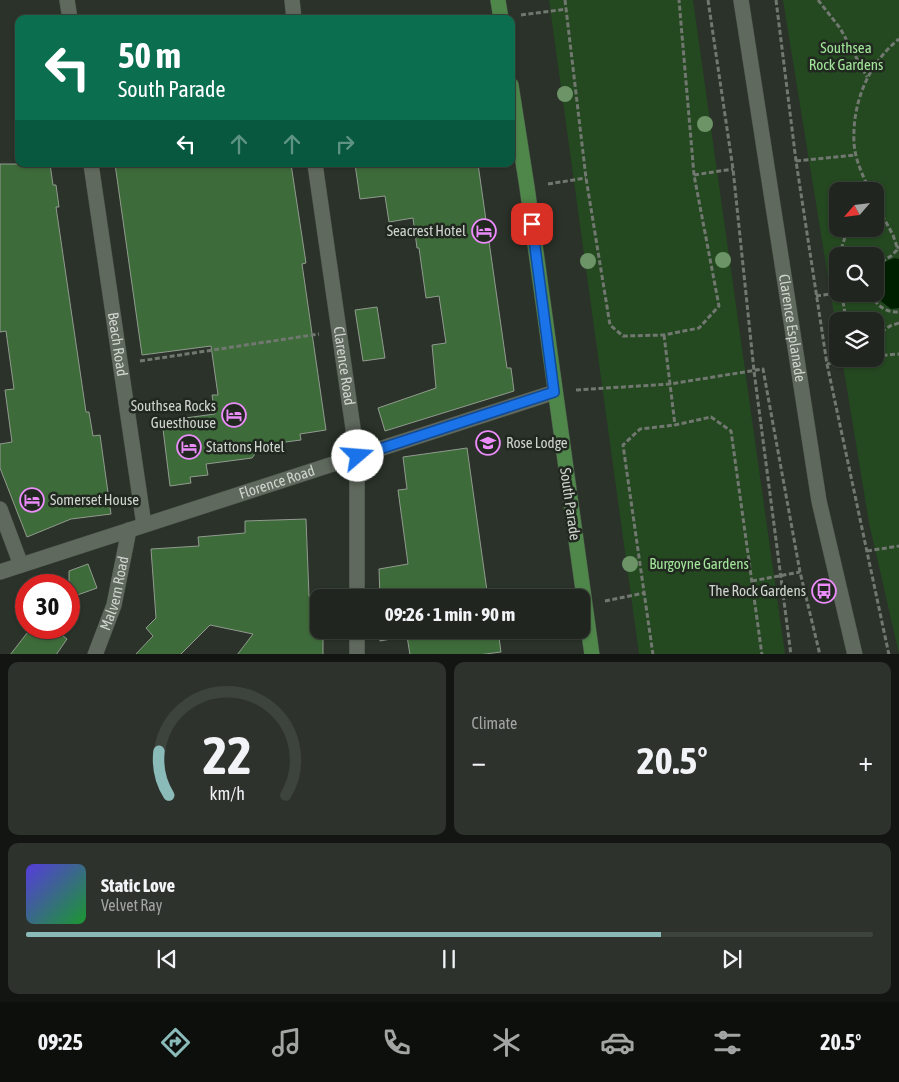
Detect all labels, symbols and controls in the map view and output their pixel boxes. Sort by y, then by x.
icon: left [35,35,100,100]
text: 50 m [118,35,181,75]
park label: Southsea Rock Gardens [809,39,883,73]
text: South Parade [118,76,226,102]
icon: left [172,130,200,158]
icon: ahead [225,130,253,158]
icon: ahead [278,130,306,158]
icon: right [331,130,359,158]
north arrow [829,182,884,238]
map controls [829,182,884,367]
pin [511,203,553,245]
icon: arrive [518,210,546,238]
hotel icon: Seacrest Hotel [471,218,497,244]
place label: Seacrest Hotel [387,222,466,239]
button: search [829,247,884,302]
street label: Clarence Esplanade [776,273,809,383]
street label: Beach Road [105,311,131,377]
button: layers [829,312,884,367]
street label: Clarence Road [330,325,359,406]
place label: Southsea Rocks Guesthouse [131,397,216,431]
hotel icon: Southsea Rocks Guesthouse [221,402,247,428]
position arrow [331,429,383,481]
school or university icon: Rose Lodge [475,430,501,456]
hotel icon: Stattons Hotel [176,434,202,460]
place label: Rose Lodge [506,434,568,451]
place label: Stattons Hotel [206,438,285,455]
street label: Florence Road [237,462,317,502]
street label: South Parade [557,466,584,542]
hotel icon: Somerset House [19,487,45,513]
place label: Somerset House [50,491,139,508]
street label: Malvern Road [96,555,132,633]
park label: Burgoyne Gardens [649,555,749,572]
speed limit sign: 30 [15,574,80,639]
bus stop icon: The Rock Gardens [811,578,837,604]
place label: The Rock Gardens [709,582,806,599]
text: 09:26 · 1 min · 90 m [385,603,515,625]
text: Climate [472,714,517,732]
text: 22 [202,725,251,785]
text: 20.5° [637,739,708,782]
text: − [472,745,486,777]
text: + [858,745,873,777]
text: km/h [209,783,244,804]
text: Static Love [101,874,175,896]
text: Velvet Ray [101,896,162,914]
icon: previous [153,945,181,973]
icon: pause [435,945,463,973]
icon: next [718,945,746,973]
icon: directions [158,1025,193,1060]
icon: music [269,1025,304,1060]
icon: phone [379,1025,414,1060]
icon: climate [489,1025,524,1060]
icon: car [600,1025,635,1060]
icon: filters [710,1025,745,1060]
text: 09:25 [38,1029,83,1055]
text: 20.5° [820,1029,861,1055]

